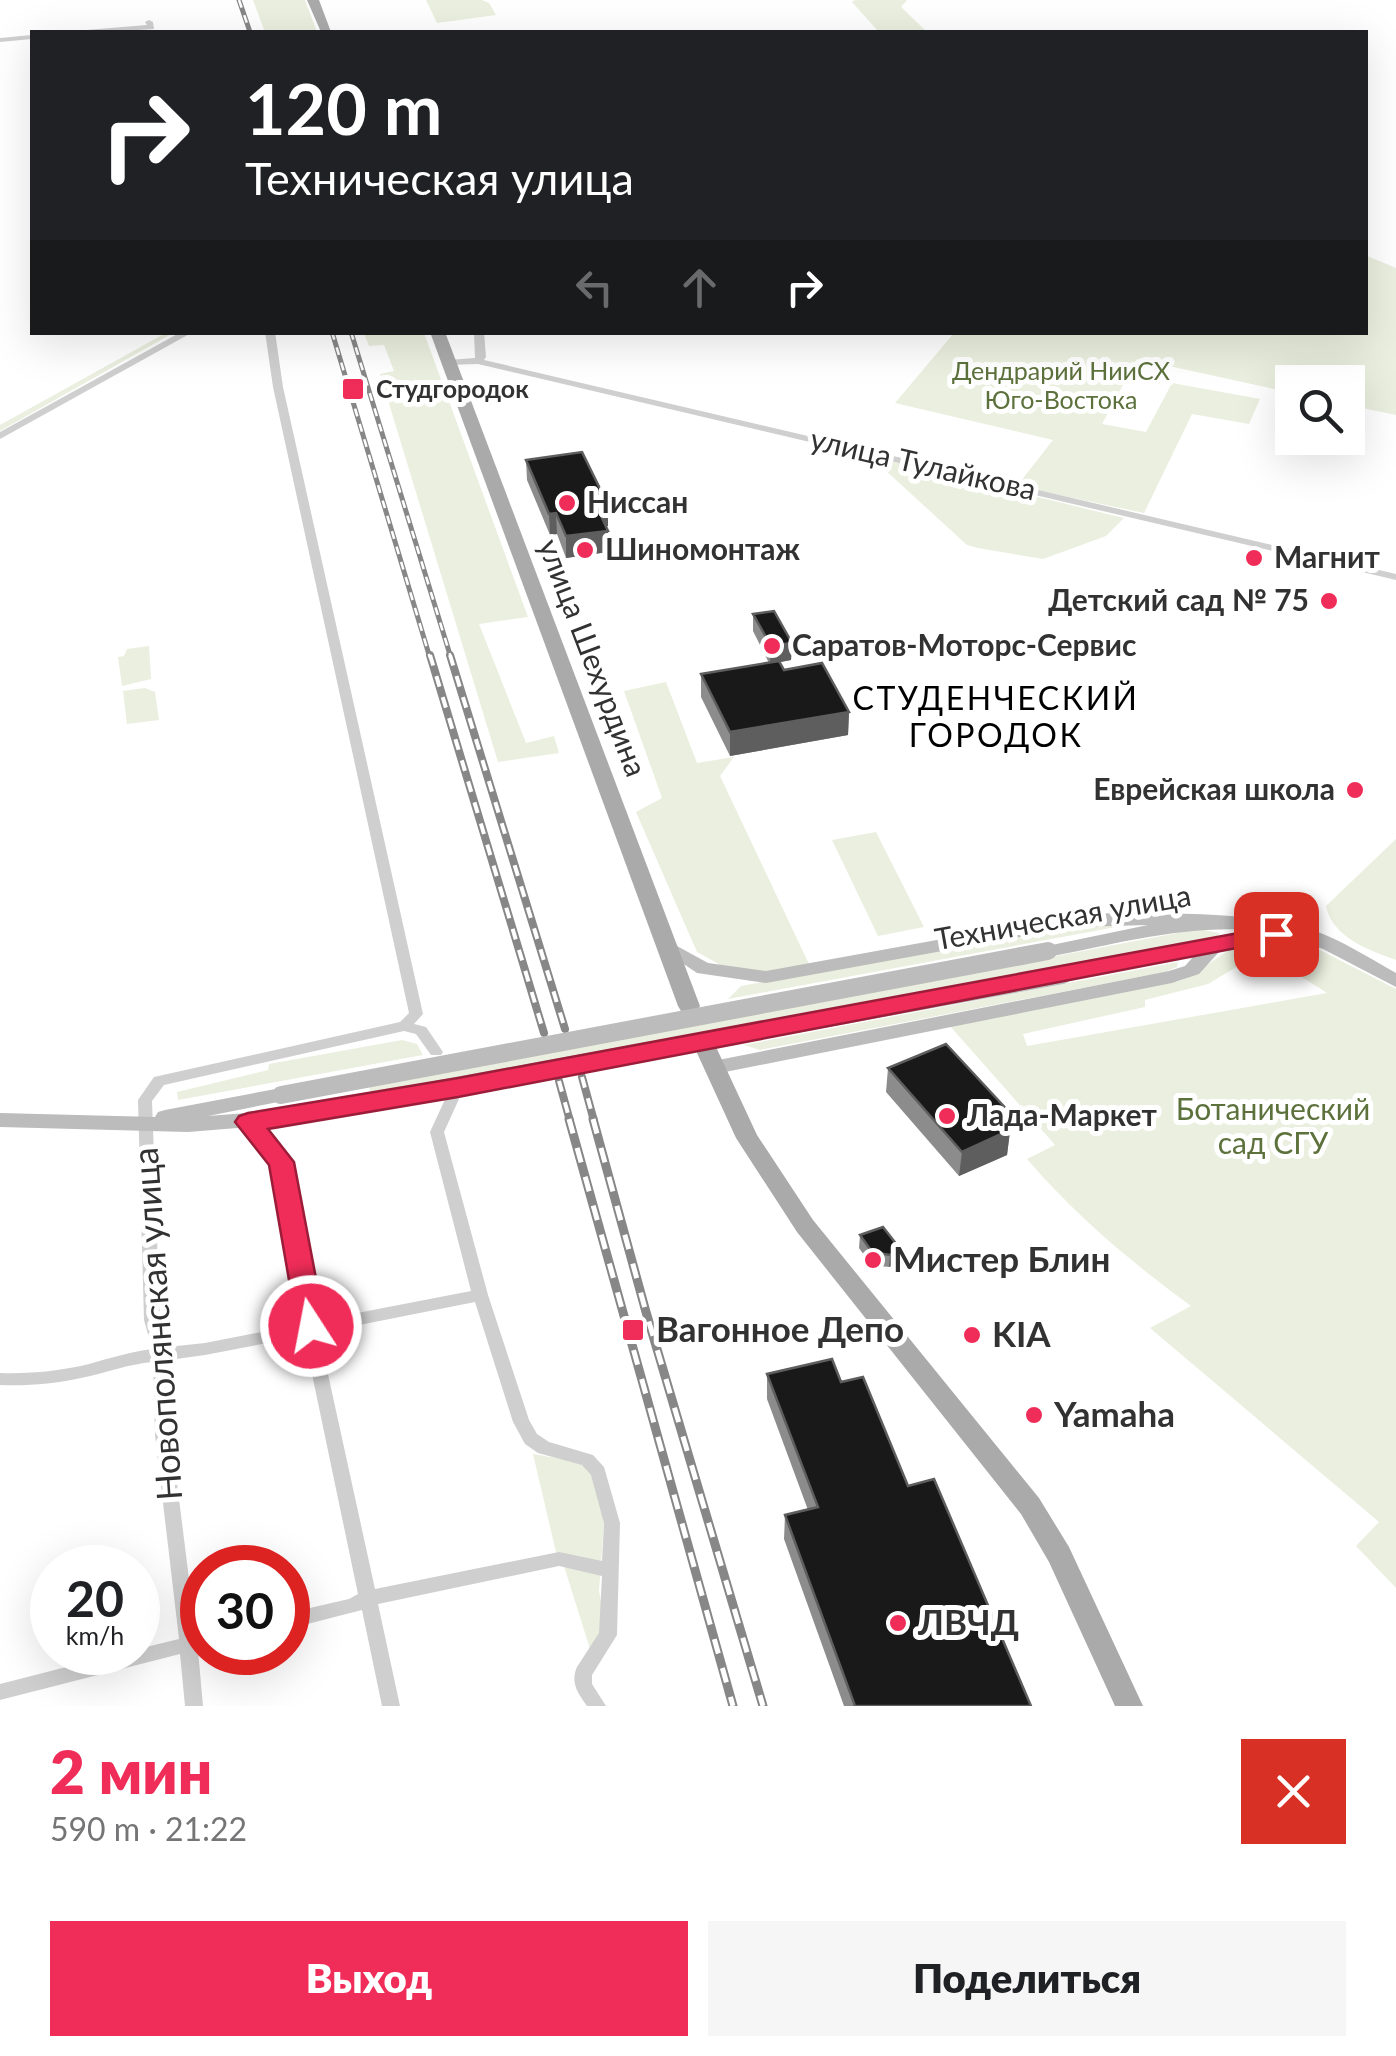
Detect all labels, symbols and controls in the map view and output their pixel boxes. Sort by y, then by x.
text: 120 m [245,66,442,150]
icon: right [80,70,210,200]
text: Техническая улица [245,151,634,205]
icon: left [567,260,622,315]
icon: ahead [672,260,727,315]
icon: right [777,260,832,315]
park label: Дендрарий НииСХ Юго-Востока [952,355,1170,414]
map controls [1275,365,1365,455]
button: search [1275,365,1365,455]
place label: Студгородок [376,373,529,403]
marker: Студгородок [340,376,366,402]
street label: улица Тулайкова [807,420,1040,506]
place label: Ниссан [587,483,688,519]
marker: Ниссан [556,492,578,514]
place label: Шиномонтаж [605,530,800,566]
street label: улица Шехурдина [532,534,656,781]
place label: Магнит [1274,538,1380,574]
marker: Шиномонтаж [574,539,596,561]
marker: Магнит [1243,547,1265,569]
place label: Детский сад № 75 [1048,581,1309,617]
marker: Детский сад № 75 [1318,590,1340,612]
place label: Саратов-Моторс-Сервис [792,626,1137,662]
marker: Саратов-Моторс-Сервис [761,635,783,657]
district label: СТУДЕНЧЕСКИЙ ГОРОДОК [853,678,1140,754]
place label: Еврейская школа [1093,770,1335,806]
marker: Еврейская школа [1344,779,1366,801]
street label: Техническая улица [932,876,1193,956]
pin [1234,892,1319,977]
icon: arrive [1249,907,1304,962]
park label: Ботанический сад СГУ [1176,1090,1370,1160]
place label: Лада-Маркет [966,1096,1157,1132]
marker: Лада-Маркет [936,1105,958,1127]
street label: Новополянская улица [123,1146,189,1502]
place label: Мистер Блин [893,1237,1110,1279]
marker: Мистер Блин [862,1249,884,1271]
position arrow [259,1274,363,1378]
place label: Вагонное Депо [656,1307,904,1349]
place label: KIA [992,1312,1051,1354]
marker: Вагонное Депо [620,1317,646,1343]
marker: KIA [961,1324,983,1346]
place label: Yamaha [1053,1392,1175,1434]
marker: Yamaha [1023,1404,1045,1426]
speed limit sign: 30 [180,1545,310,1675]
text: 20 [66,1568,124,1628]
place label: ЛВЧД [917,1600,1019,1642]
marker: ЛВЧД [887,1612,909,1634]
text: km/h [66,1620,124,1650]
text: 2 мин [50,1735,212,1807]
button: close [1241,1739,1346,1844]
text: 590 m · 21:22 [50,1809,247,1848]
button: Выход [50,1921,688,2036]
button: Поделиться [708,1921,1346,2036]

